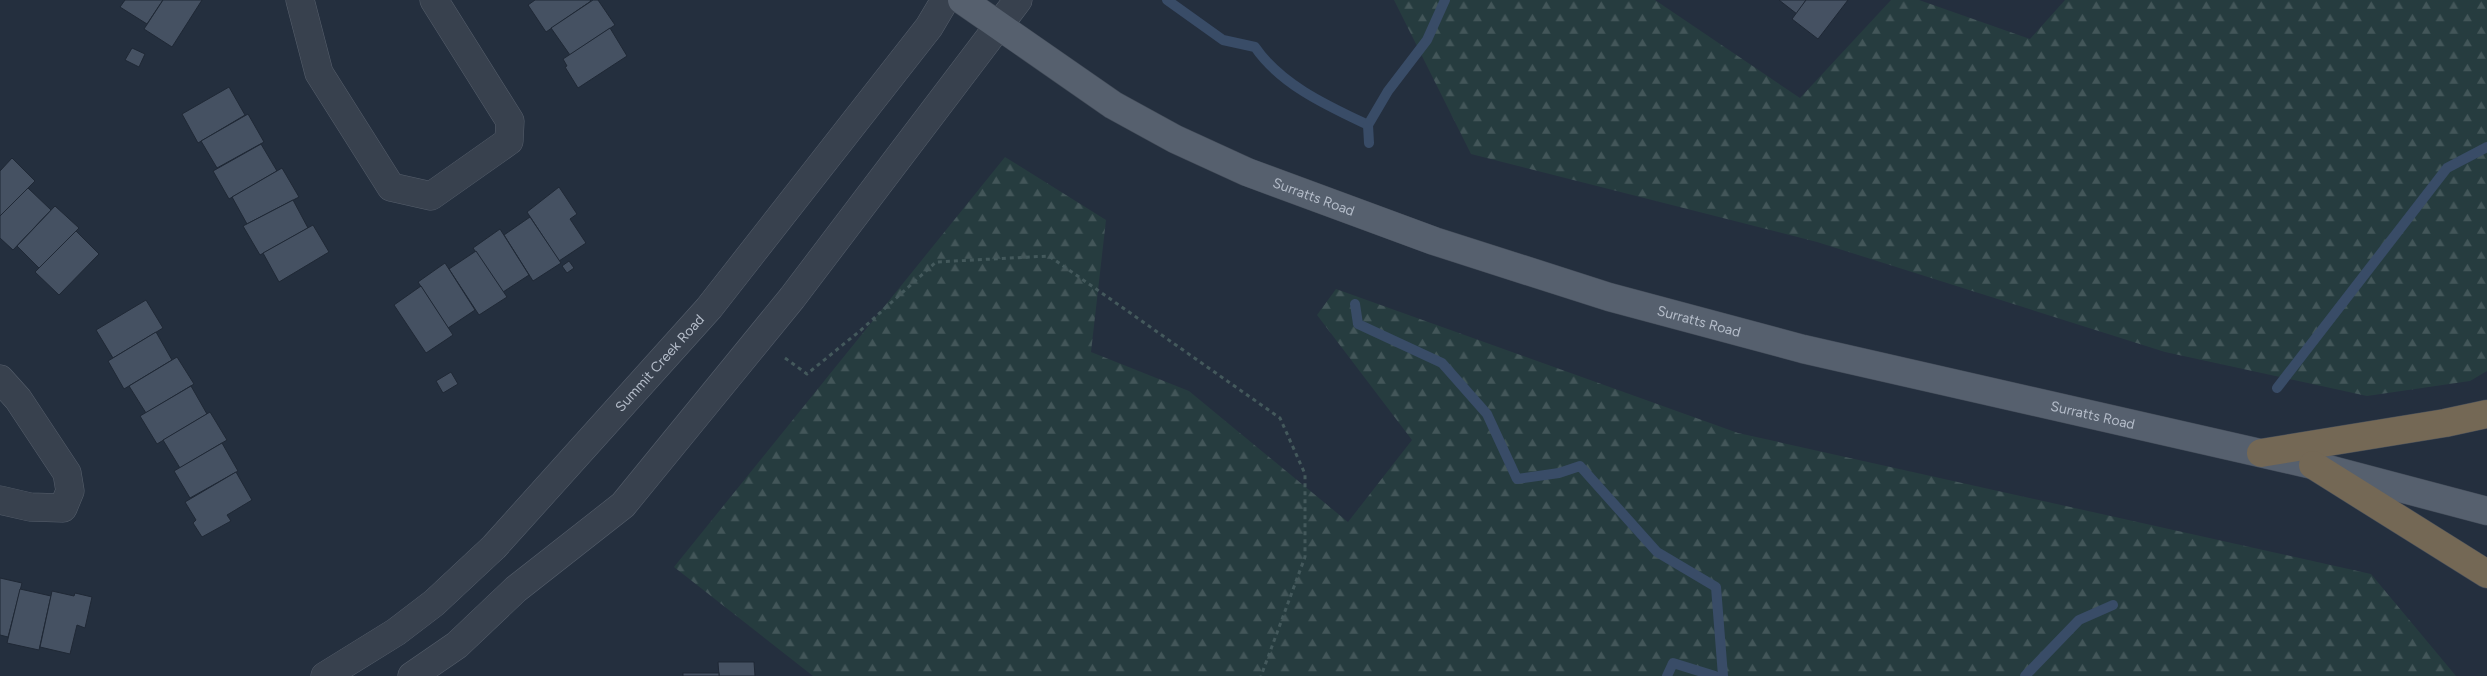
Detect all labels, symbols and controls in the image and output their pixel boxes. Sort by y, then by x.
street label: Surratts Road [1270,174,1357,220]
street label: Surratts Road [1655,302,1742,341]
street label: Summit Creek Road [612,311,708,415]
street label: Surratts Road [2049,398,2136,433]

